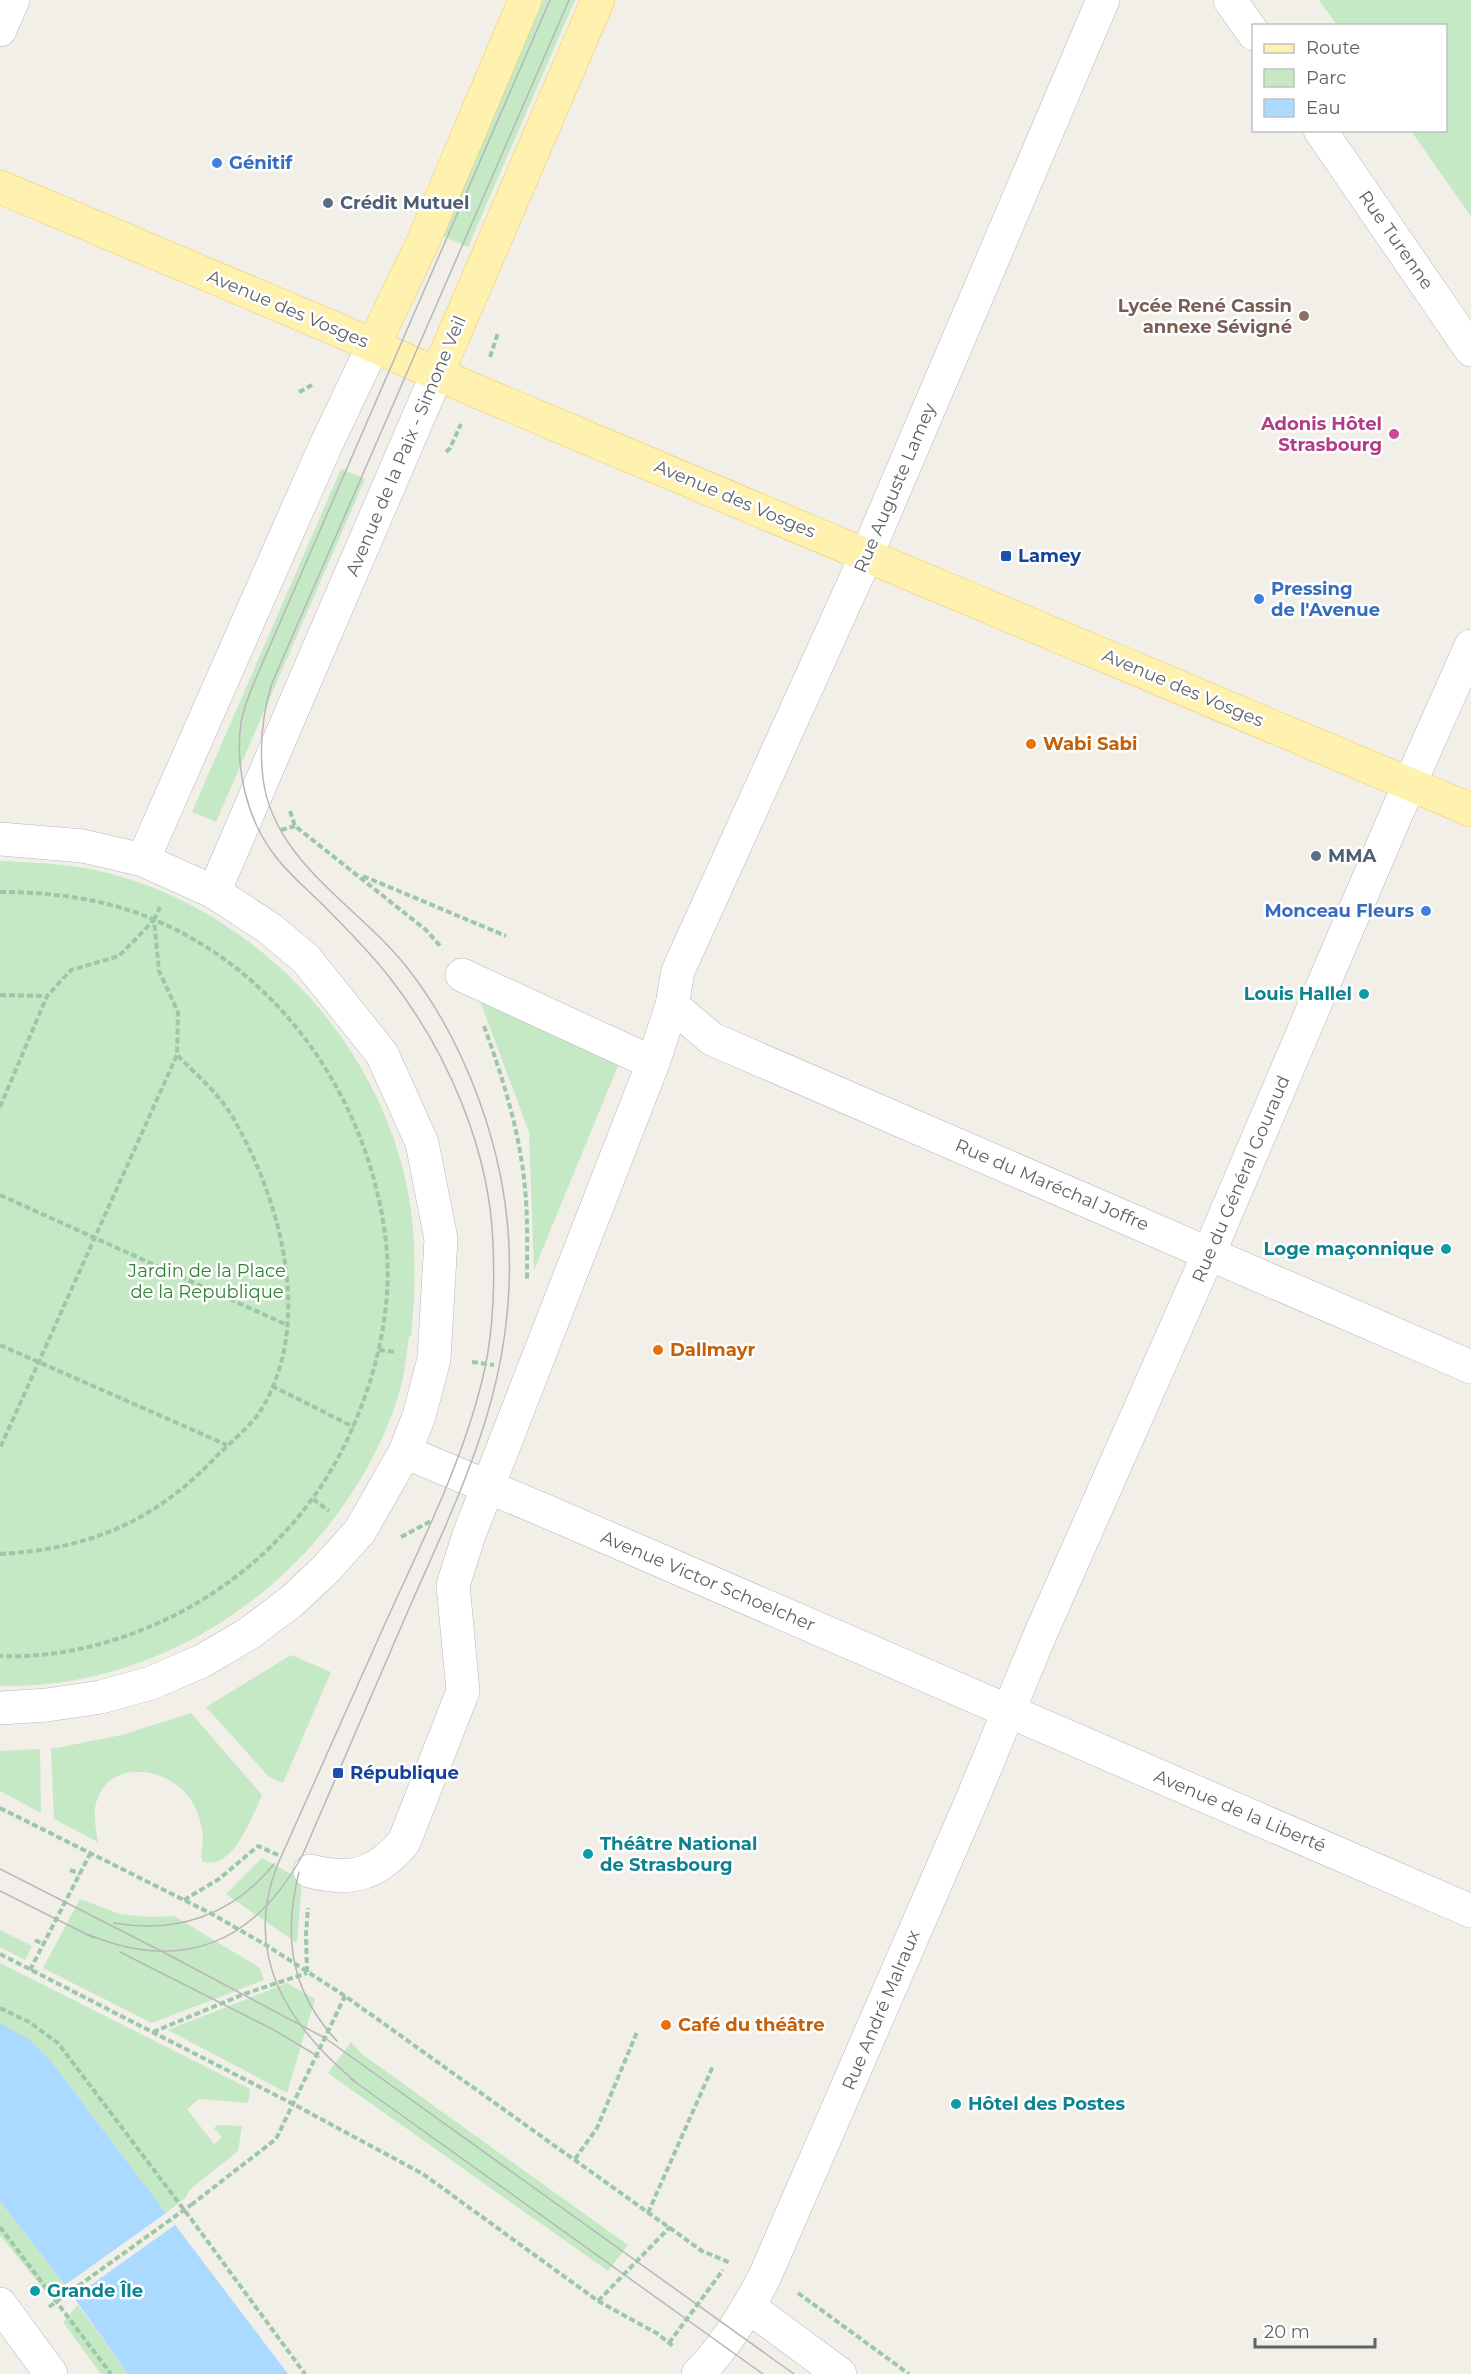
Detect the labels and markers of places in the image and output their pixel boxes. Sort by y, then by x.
place label: Génitif [229,152,293,174]
marker: Génitif [210,156,224,170]
place label: Crédit Mutuel [340,192,469,214]
marker: Crédit Mutuel [321,196,335,210]
place label: Lycée René Cassin annexe Sévigné [1118,295,1292,338]
marker: Lycée René Cassin annexe Sévigné [1297,309,1311,323]
place label: Adonis Hôtel Strasbourg [1260,413,1382,456]
marker: Adonis Hôtel Strasbourg [1387,427,1401,441]
place label: Lamey [1018,545,1081,567]
marker: Lamey [999,549,1013,563]
place label: Pressing de l'Avenue [1271,578,1380,621]
marker: Pressing de l'Avenue [1252,592,1266,606]
place label: Wabi Sabi [1043,733,1137,755]
marker: Wabi Sabi [1024,737,1038,751]
place label: MMA [1328,845,1376,867]
marker: MMA [1309,849,1323,863]
place label: Monceau Fleurs [1264,900,1414,922]
marker: Monceau Fleurs [1419,904,1433,918]
place label: Louis Hallel [1244,983,1352,1005]
marker: Louis Hallel [1357,987,1371,1001]
place label: Loge maçonnique [1264,1238,1434,1260]
marker: Loge maçonnique [1439,1242,1453,1256]
place label: Dallmayr [670,1339,755,1361]
marker: Dallmayr [651,1343,665,1357]
place label: République [350,1762,459,1784]
marker: République [331,1766,345,1780]
place label: Théâtre National de Strasbourg [600,1833,757,1876]
marker: Théâtre National de Strasbourg [581,1847,595,1861]
place label: Café du théâtre [678,2014,825,2036]
marker: Café du théâtre [659,2018,673,2032]
place label: Hôtel des Postes [968,2093,1125,2115]
marker: Hôtel des Postes [949,2097,963,2111]
place label: Grande Île [47,2280,143,2302]
marker: Grande Île [28,2284,42,2298]

